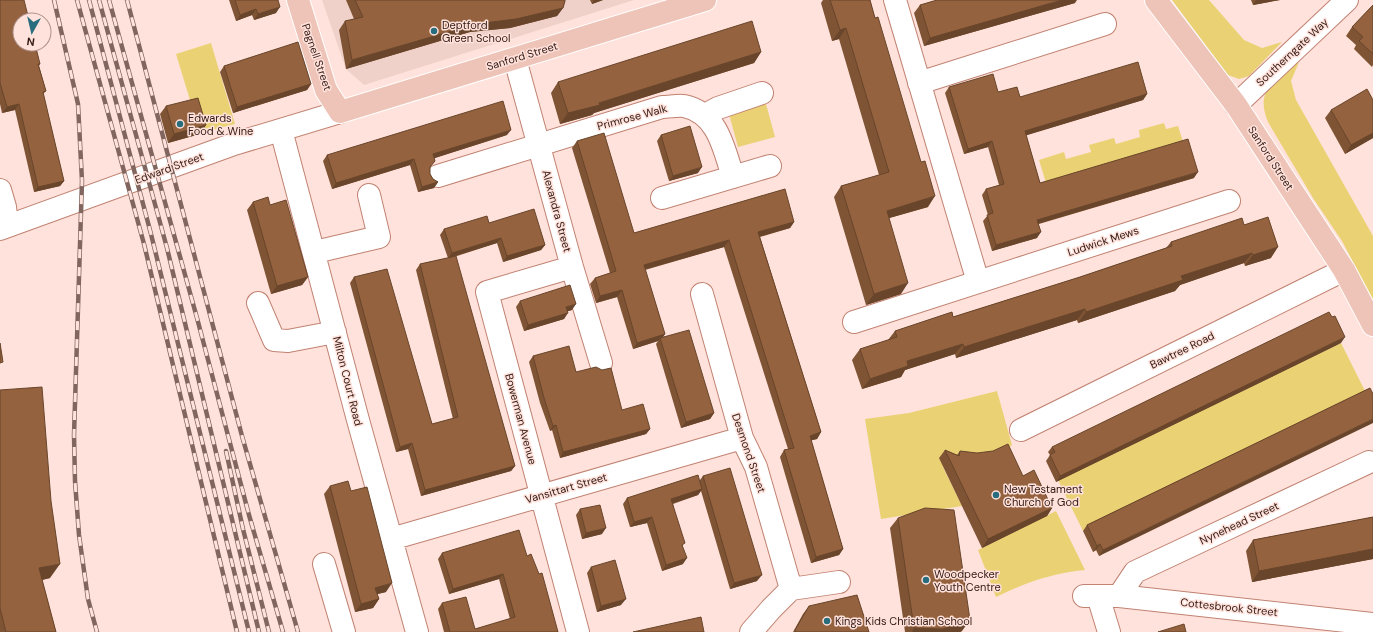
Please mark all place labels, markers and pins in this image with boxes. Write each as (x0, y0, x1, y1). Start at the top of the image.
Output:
place label: Deptford Green School (442, 18, 510, 45)
marker: Deptford Green School (429, 26, 439, 36)
place label: Edwards Food & Wine (188, 111, 253, 138)
marker: Edwards Food & Wine (175, 119, 185, 129)
place label: New Testament Church of God (1004, 482, 1083, 509)
marker: New Testament Church of God (991, 490, 1001, 500)
place label: Woodpecker Youth Centre (934, 567, 1001, 594)
marker: Woodpecker Youth Centre (921, 575, 931, 585)
place label: Kings Kids Christian School (835, 614, 972, 628)
marker: Kings Kids Christian School (822, 616, 832, 626)

